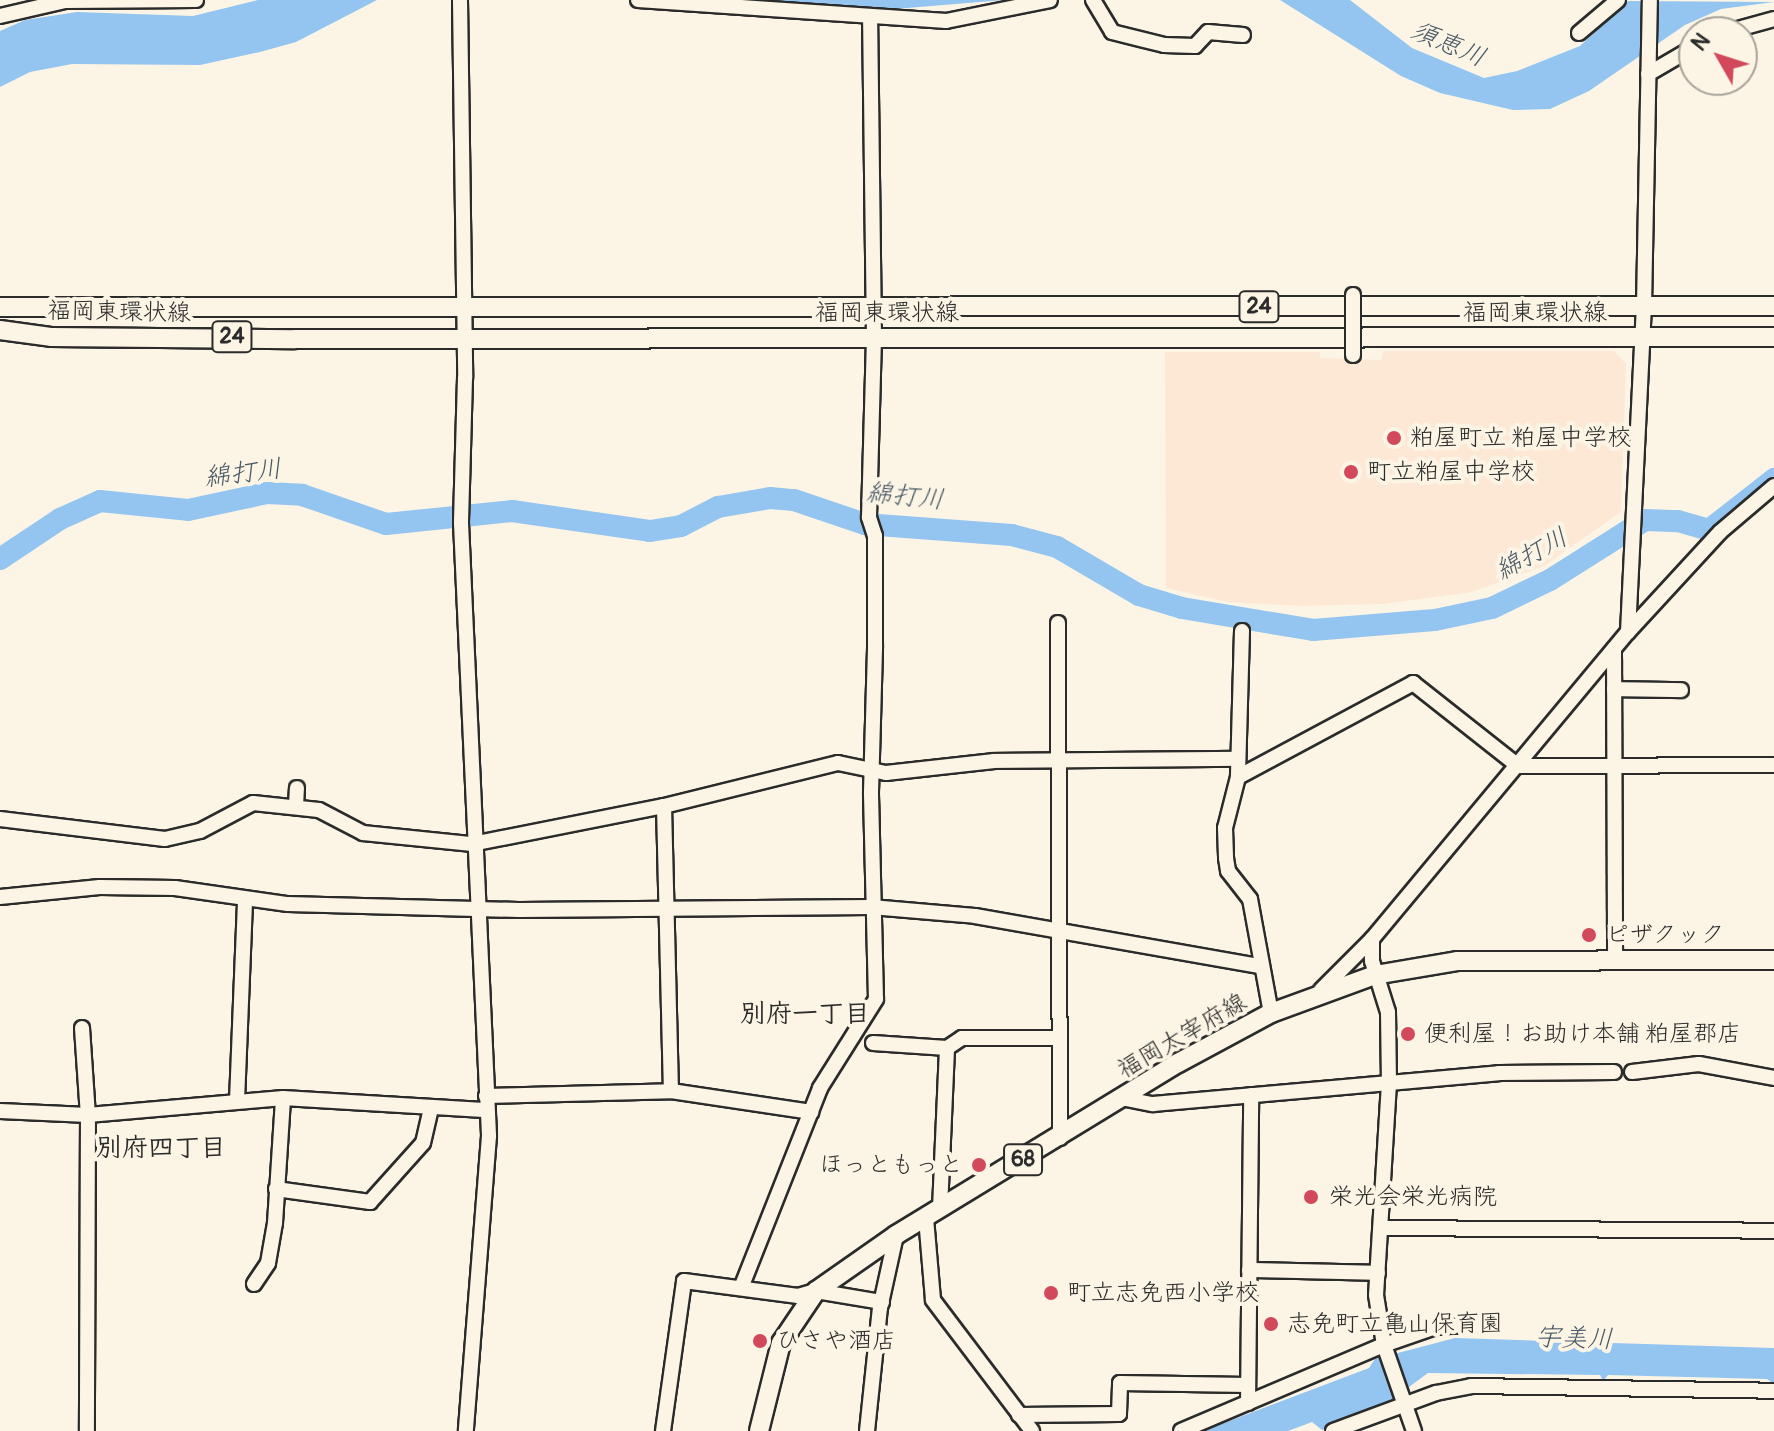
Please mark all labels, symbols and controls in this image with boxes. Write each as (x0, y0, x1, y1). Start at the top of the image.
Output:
water label: 須恵川 (1406, 15, 1490, 75)
north arrow (1678, 16, 1758, 96)
text: N (1685, 28, 1716, 57)
road number: 24 (1237, 289, 1281, 325)
street label: 福岡東環状線 (47, 296, 191, 328)
street label: 福岡東環状線 (815, 299, 959, 327)
street label: 福岡東環状線 (1463, 299, 1607, 327)
road number: 24 (210, 319, 254, 355)
place label: 粕屋町立 粕屋中学校 (1410, 424, 1631, 452)
marker: 粕屋町立 粕屋中学校 (1385, 429, 1403, 447)
water label: 綿打川 (202, 454, 284, 494)
place label: 町立粕屋中学校 (1367, 458, 1535, 486)
marker: 町立粕屋中学校 (1342, 463, 1360, 481)
water label: 綿打川 (865, 477, 945, 517)
water label: 綿打川 (1490, 522, 1574, 588)
place label: ピザクック (1605, 921, 1725, 949)
marker: ピザクック (1580, 926, 1598, 944)
street label: 福岡太宰府線 (1112, 988, 1252, 1084)
district label: 別府一丁目 (740, 999, 870, 1031)
place label: 便利屋！お助け本舗 粕屋郡店 (1424, 1020, 1741, 1048)
marker: 便利屋！お助け本舗 粕屋郡店 (1399, 1025, 1417, 1043)
district label: 別府四丁目 (96, 1133, 226, 1165)
road number: 68 (1003, 1142, 1043, 1178)
place label: ほっともっと (819, 1151, 963, 1179)
marker: ほっともっと (970, 1156, 988, 1174)
place label: 栄光会栄光病院 (1329, 1183, 1497, 1211)
marker: 栄光会栄光病院 (1300, 1186, 1322, 1208)
place label: 町立志免西小学校 (1067, 1279, 1259, 1307)
marker: 町立志免西小学校 (1042, 1284, 1060, 1302)
place label: 志免町立亀山保育園 (1287, 1310, 1503, 1338)
marker: 志免町立亀山保育園 (1262, 1315, 1280, 1333)
water label: 宇美川 (1534, 1322, 1614, 1356)
place label: ひさや酒店 (776, 1327, 896, 1355)
marker: ひさや酒店 (751, 1332, 769, 1350)

